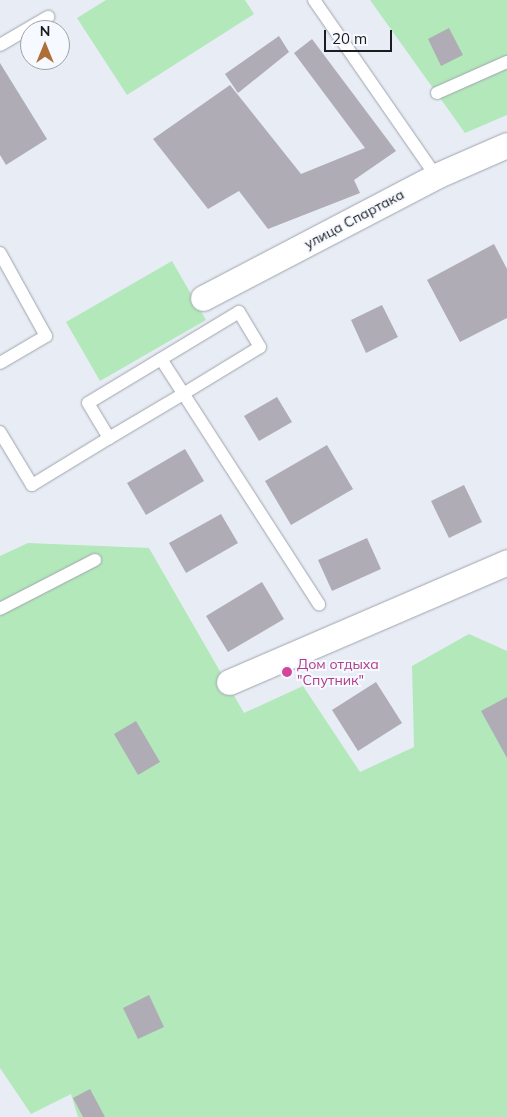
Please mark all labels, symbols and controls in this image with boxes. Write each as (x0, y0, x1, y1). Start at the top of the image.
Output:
north arrow (20, 20, 70, 70)
scale bar (327, 20, 394, 52)
text: N (40, 22, 50, 40)
text: 20 m (332, 29, 367, 48)
street label: улица Спартака (301, 186, 407, 252)
place label: Дом отдыха "Спутник" (297, 656, 379, 689)
marker: Дом отдыха "Спутник" (281, 666, 293, 678)

